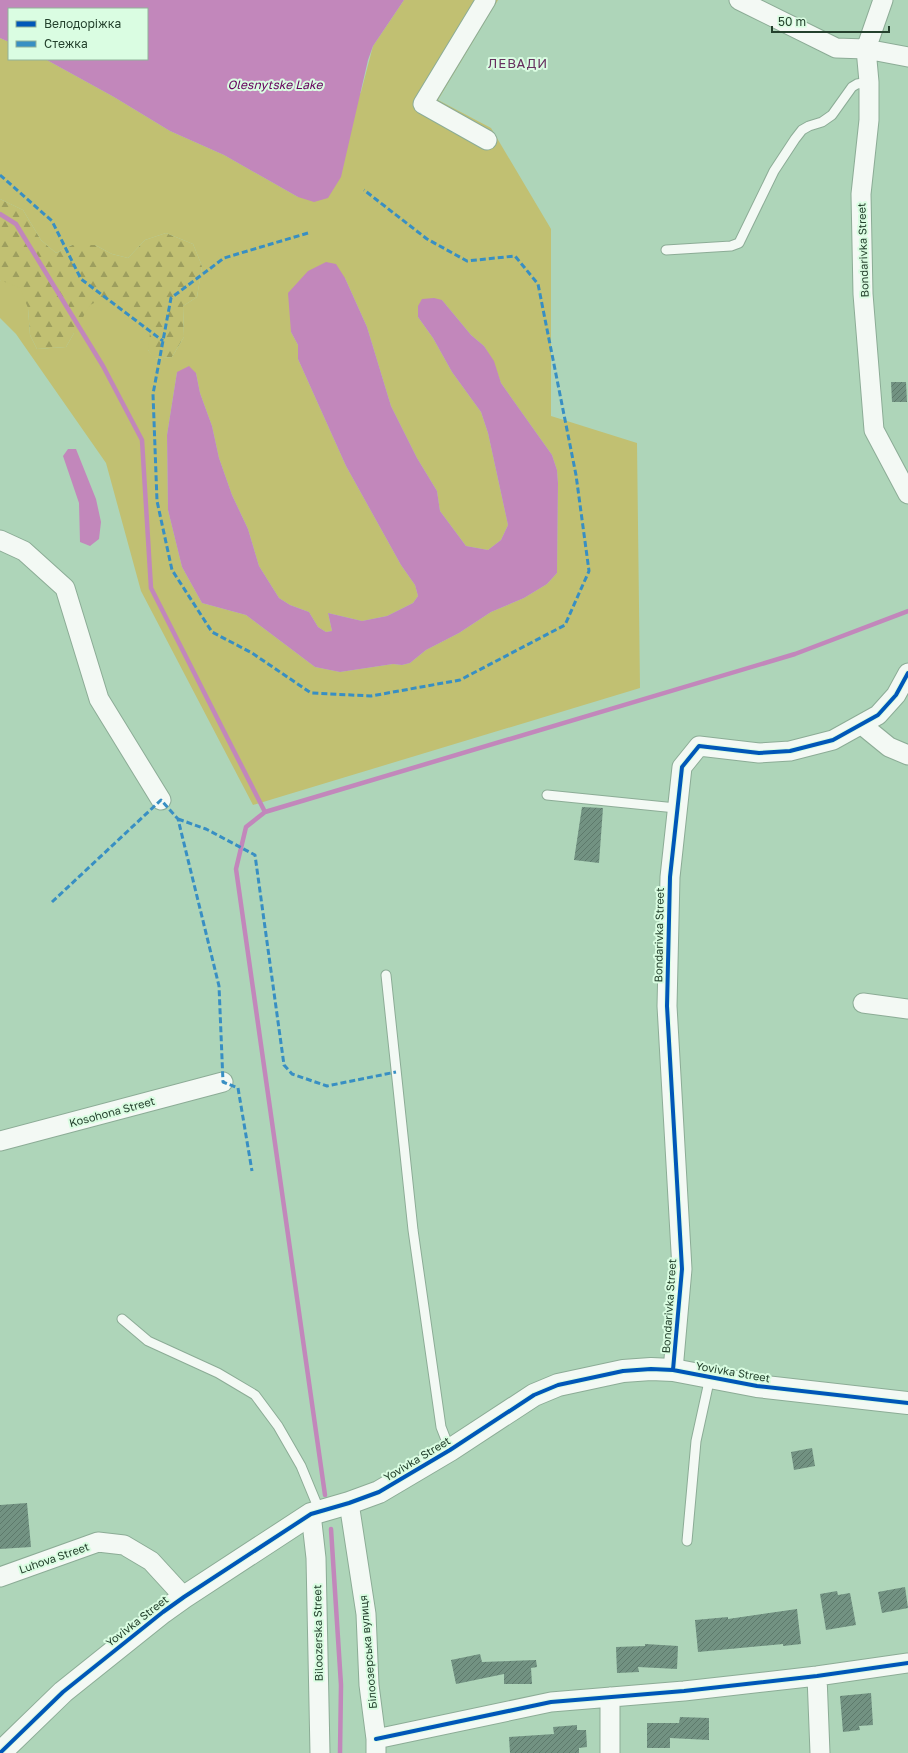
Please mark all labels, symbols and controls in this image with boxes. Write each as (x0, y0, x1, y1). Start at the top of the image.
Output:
legend (8, 8, 148, 60)
scale bar (772, 8, 889, 34)
text: 50 m (778, 14, 806, 29)
text: Велодоріжка (44, 16, 121, 31)
text: Стежка (44, 36, 88, 51)
district label: ЛЕВАДИ (488, 55, 548, 71)
water label: Olesnytske Lake (227, 77, 324, 92)
street label: Bondarivka Street (854, 202, 871, 298)
street label: Bondarivka Street (651, 888, 666, 982)
street label: Kosohona Street (68, 1094, 156, 1129)
street label: Bondarivka Street (659, 1258, 678, 1354)
street label: Yovivka Street (695, 1359, 771, 1384)
street label: Yovivka Street (381, 1434, 452, 1484)
street label: Luhova Street (17, 1539, 91, 1576)
street label: Biloozerska Street (310, 1585, 325, 1681)
street label: Yovivka Street (103, 1592, 170, 1649)
street label: Білоозерська вулиця (356, 1595, 379, 1709)

